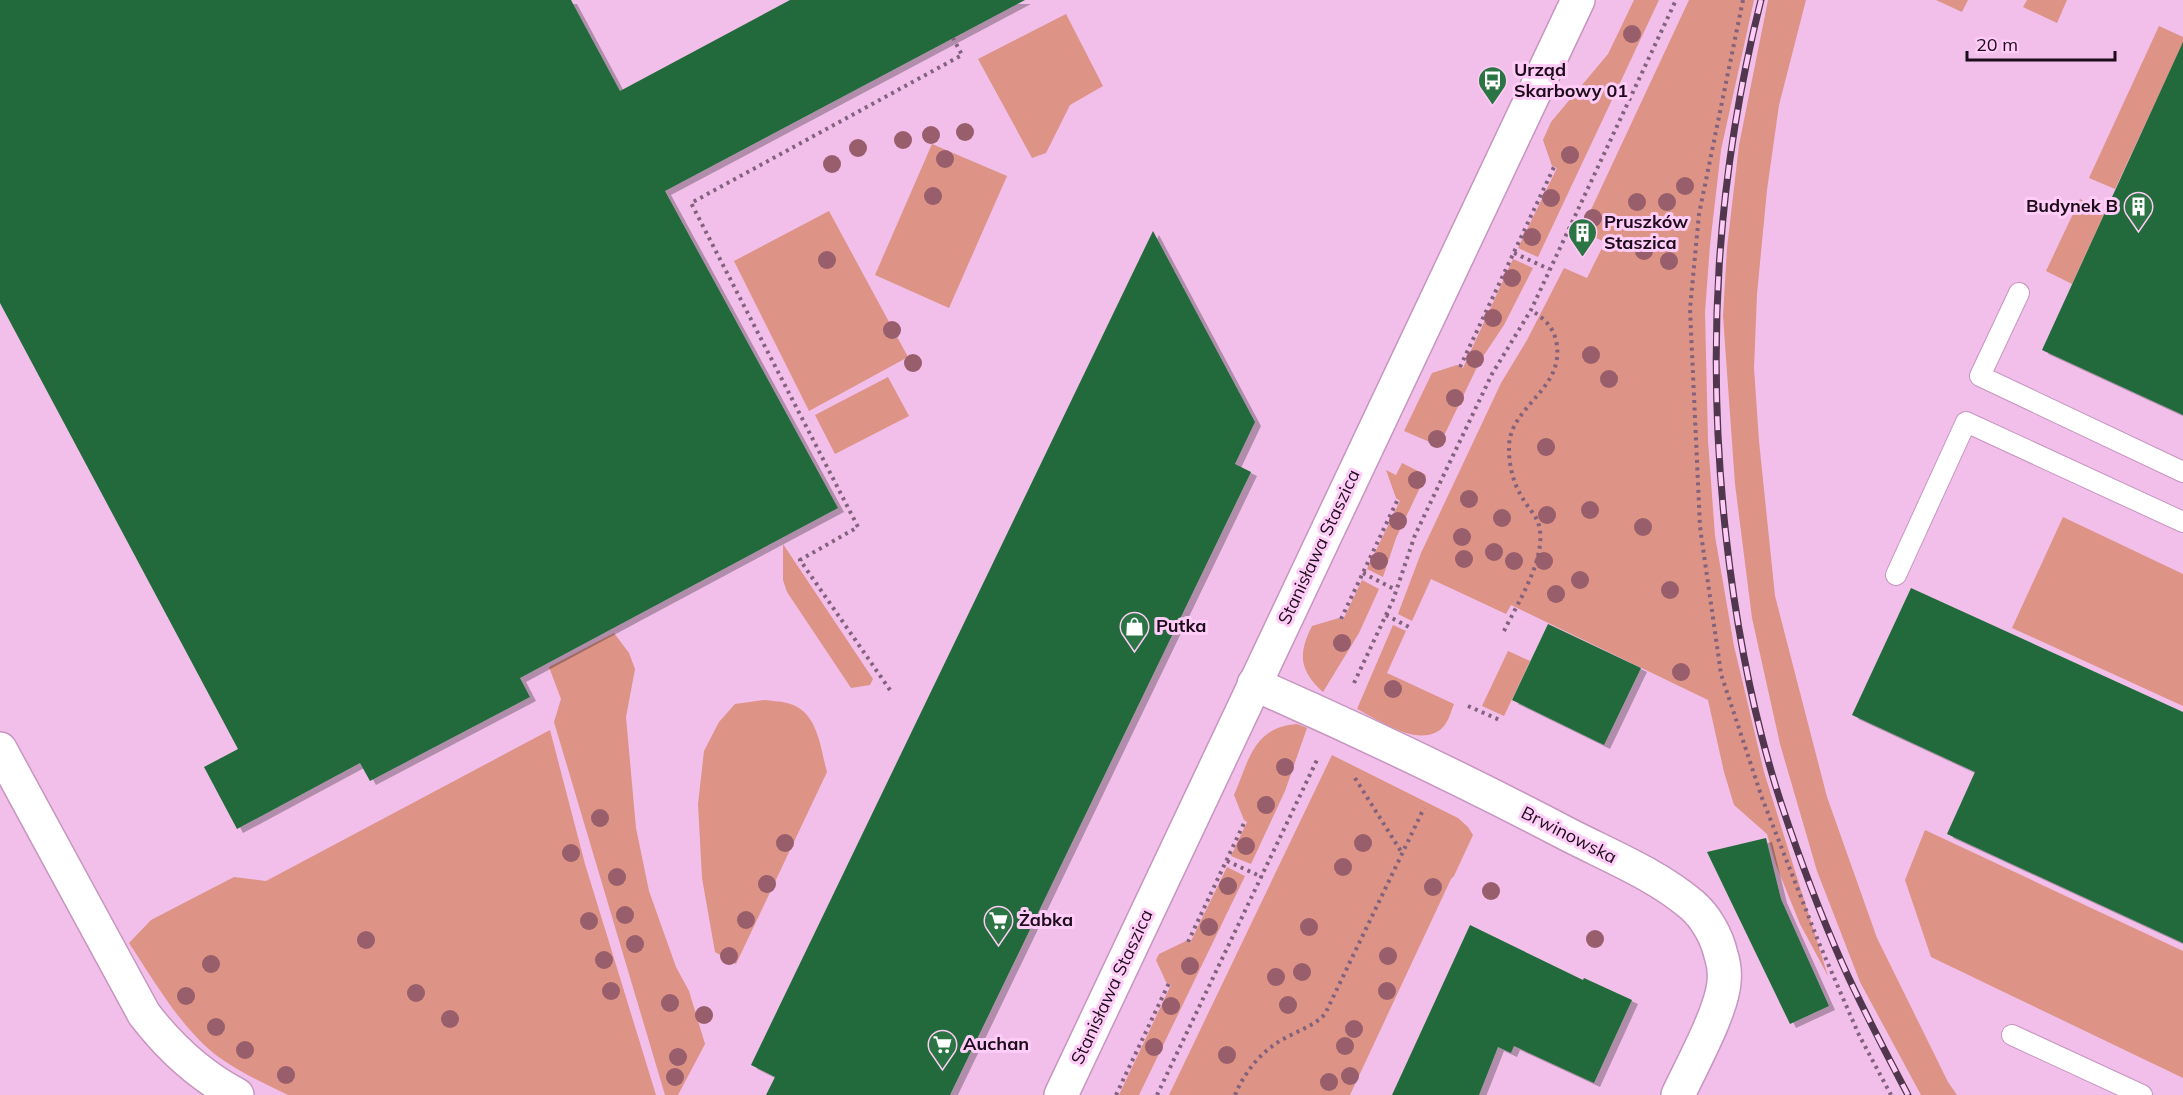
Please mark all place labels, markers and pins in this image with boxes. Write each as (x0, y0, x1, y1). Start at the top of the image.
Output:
place label: Urząd Skarbowy 01 (1514, 58, 1628, 102)
bus stop icon: Urząd Skarbowy 01 (1477, 64, 1509, 106)
building icon: Budynek B (2123, 190, 2155, 232)
place label: Budynek B (2026, 194, 2118, 217)
place label: Pruszków Staszica (1604, 210, 1688, 254)
building icon: Pruszków Staszica (1567, 216, 1599, 258)
shop icon: Putka (1119, 610, 1151, 652)
place label: Putka (1156, 614, 1206, 637)
supermarket icon: Żabka (982, 904, 1014, 946)
place label: Żabka (1019, 908, 1073, 931)
supermarket icon: Auchan (926, 1028, 958, 1070)
place label: Auchan (963, 1032, 1029, 1055)

